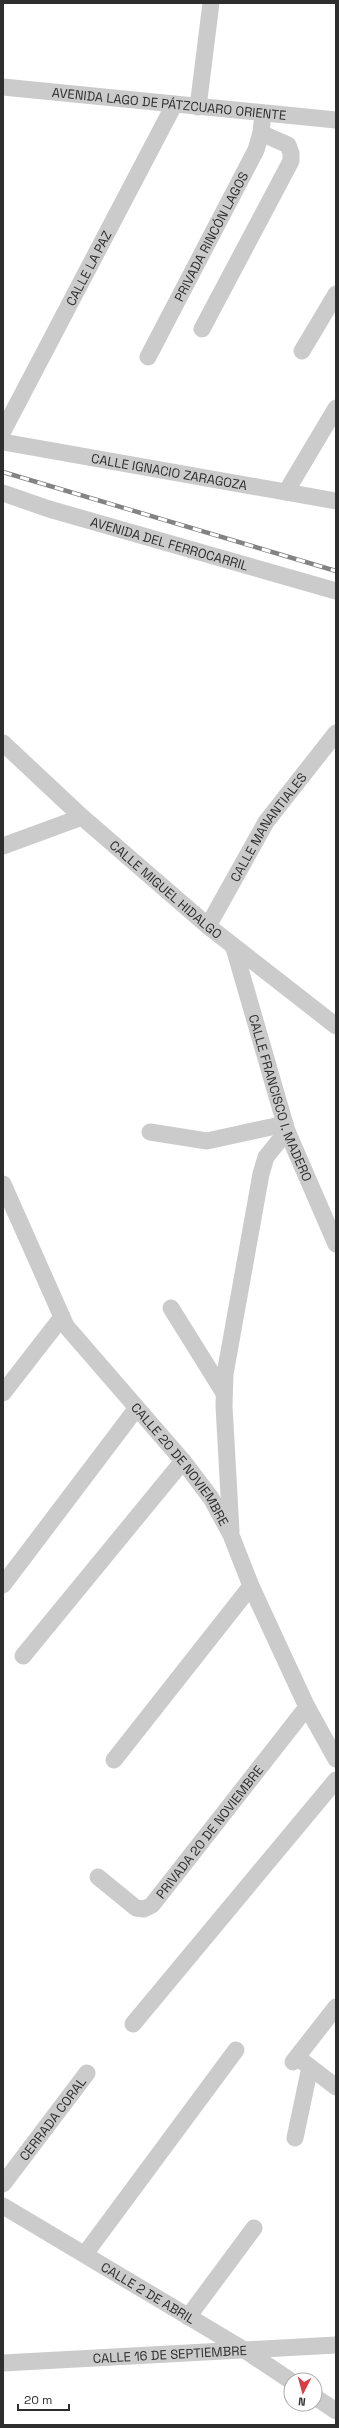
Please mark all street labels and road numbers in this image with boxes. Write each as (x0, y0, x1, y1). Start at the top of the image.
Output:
street label: AVENIDA LAGO DE PÁTZCUARO ORIENTE (51, 84, 287, 124)
street label: PRIVADA RINCÓN LAGOS (170, 169, 252, 305)
street label: CALLE LA PAZ (62, 228, 116, 309)
street label: CALLE IGNACIO ZARAGOZA (90, 450, 249, 494)
street label: AVENIDA DEL FERROCARRIL (88, 513, 250, 575)
street label: CALLE MANANTIALES (226, 769, 311, 885)
street label: CALLE MIGUEL HIDALGO (106, 837, 225, 943)
street label: CALLE FRANCISCO I. MADERO (245, 1012, 316, 1184)
street label: CALLE 20 DE NOVIEMBRE (127, 1399, 232, 1529)
street label: PRIVADA 20 DE NOVIEMBRE (152, 1762, 267, 1902)
street label: CERRADA CORAL (16, 2074, 90, 2164)
street label: CALLE 2 DE ABRIL (98, 2258, 198, 2328)
street label: CALLE 16 DE SEPTIEMBRE (92, 2342, 247, 2367)

